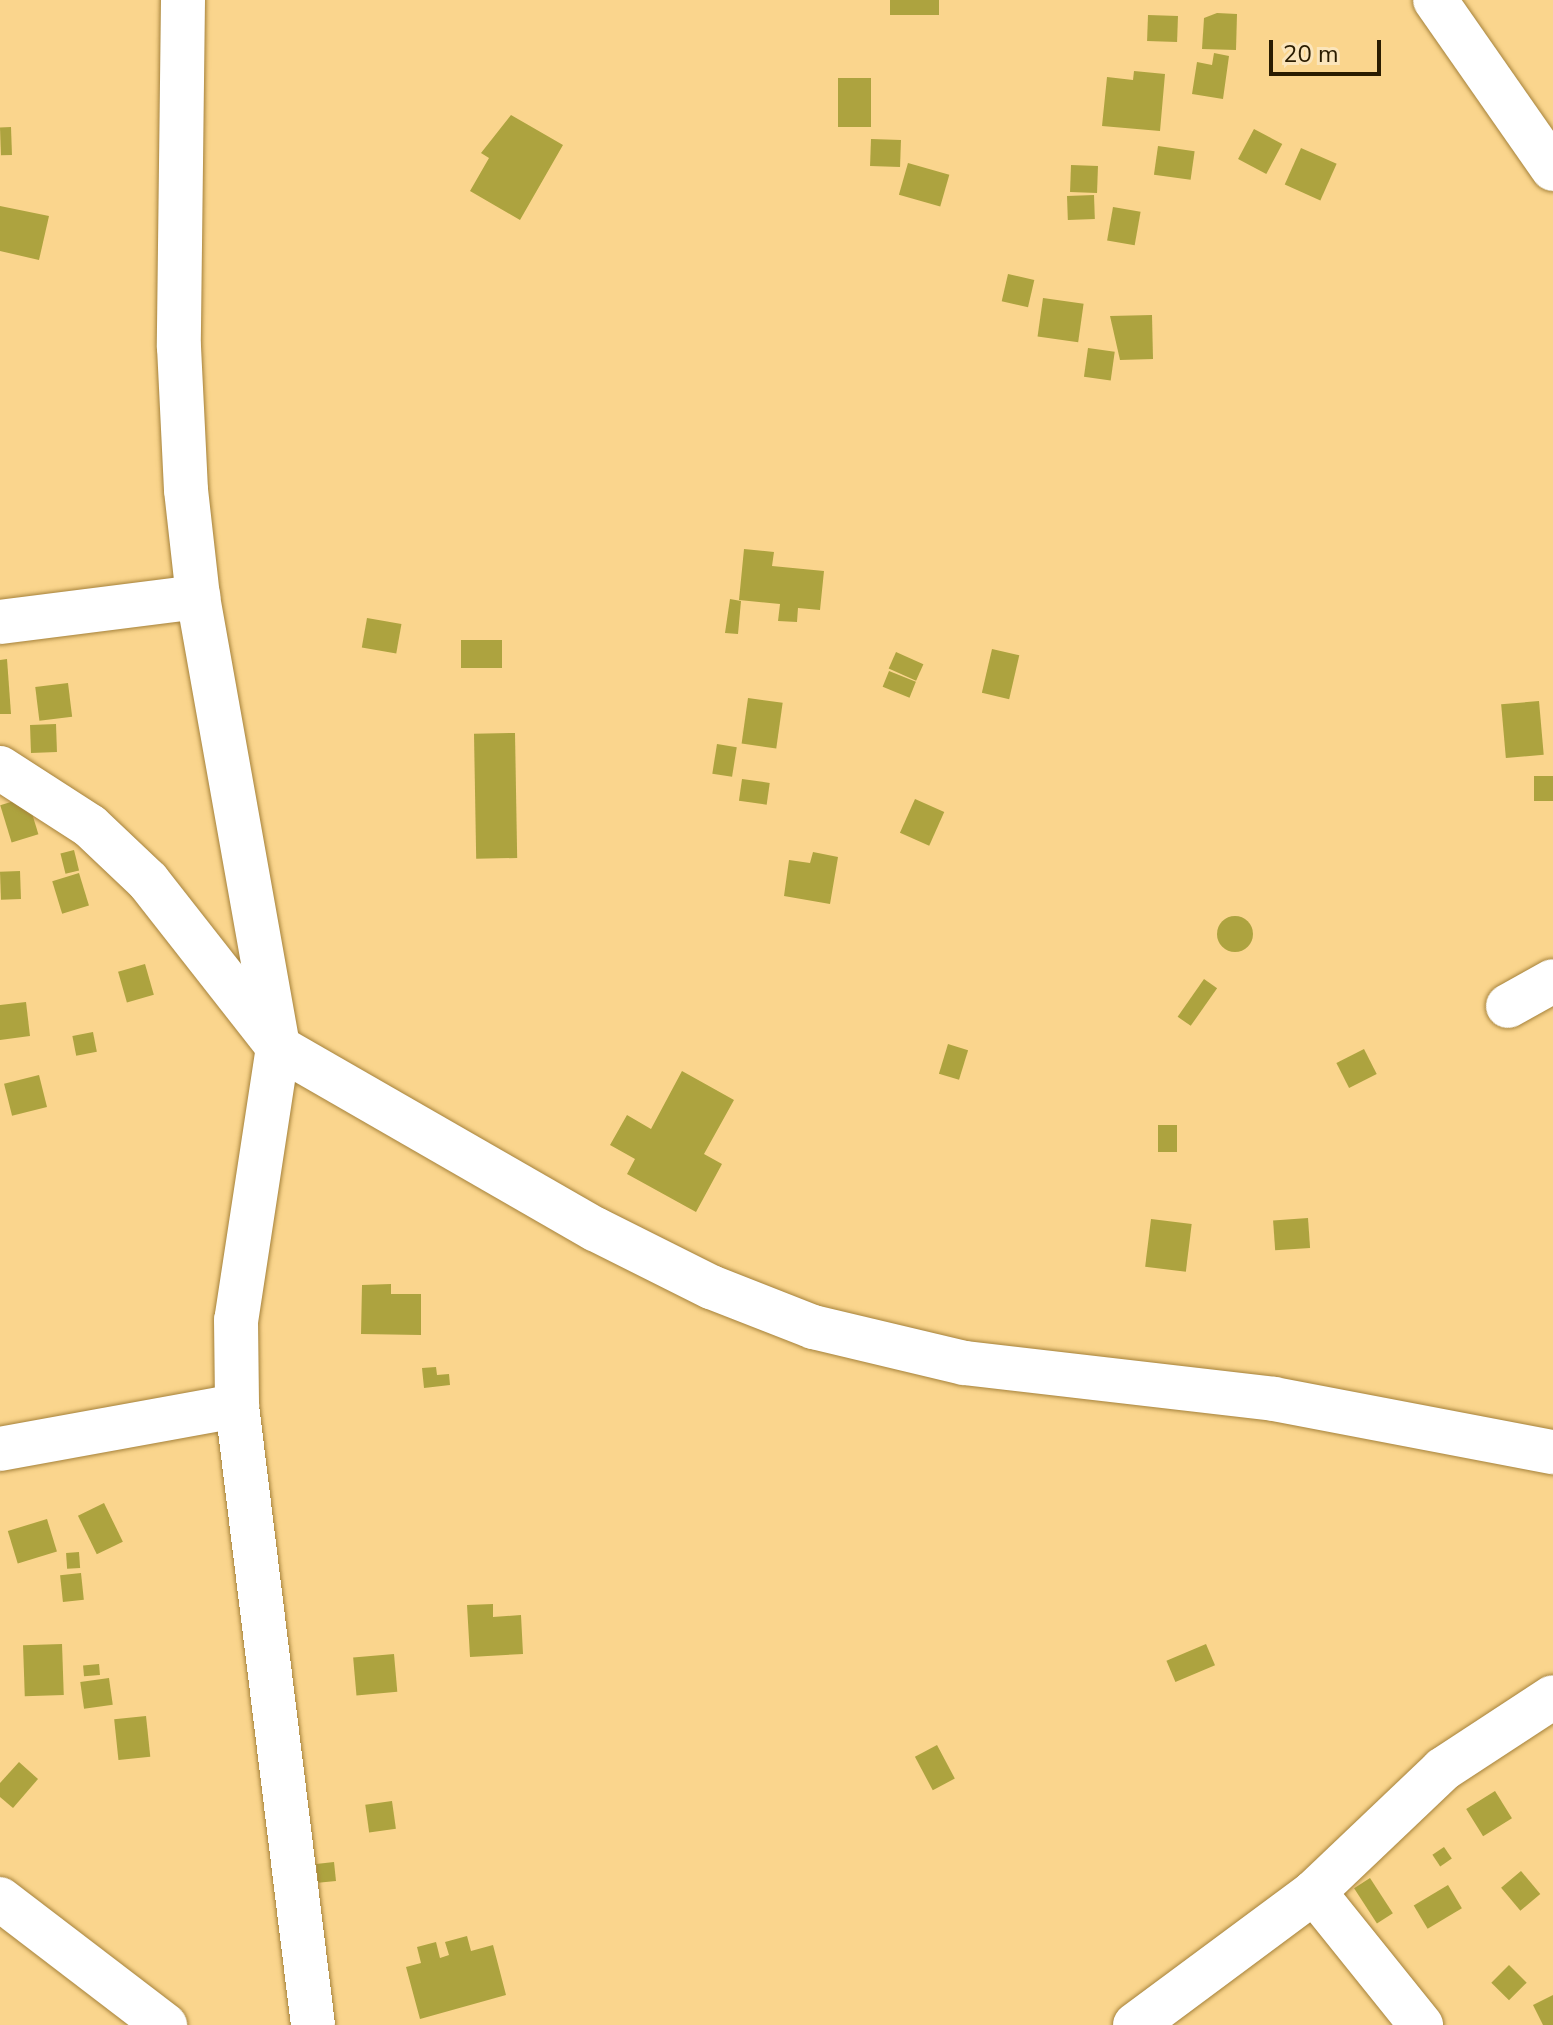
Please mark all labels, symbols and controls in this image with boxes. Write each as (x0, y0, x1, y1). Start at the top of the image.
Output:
scale bar (1273, 24, 1385, 74)
text: 20 m (1283, 38, 1339, 70)

